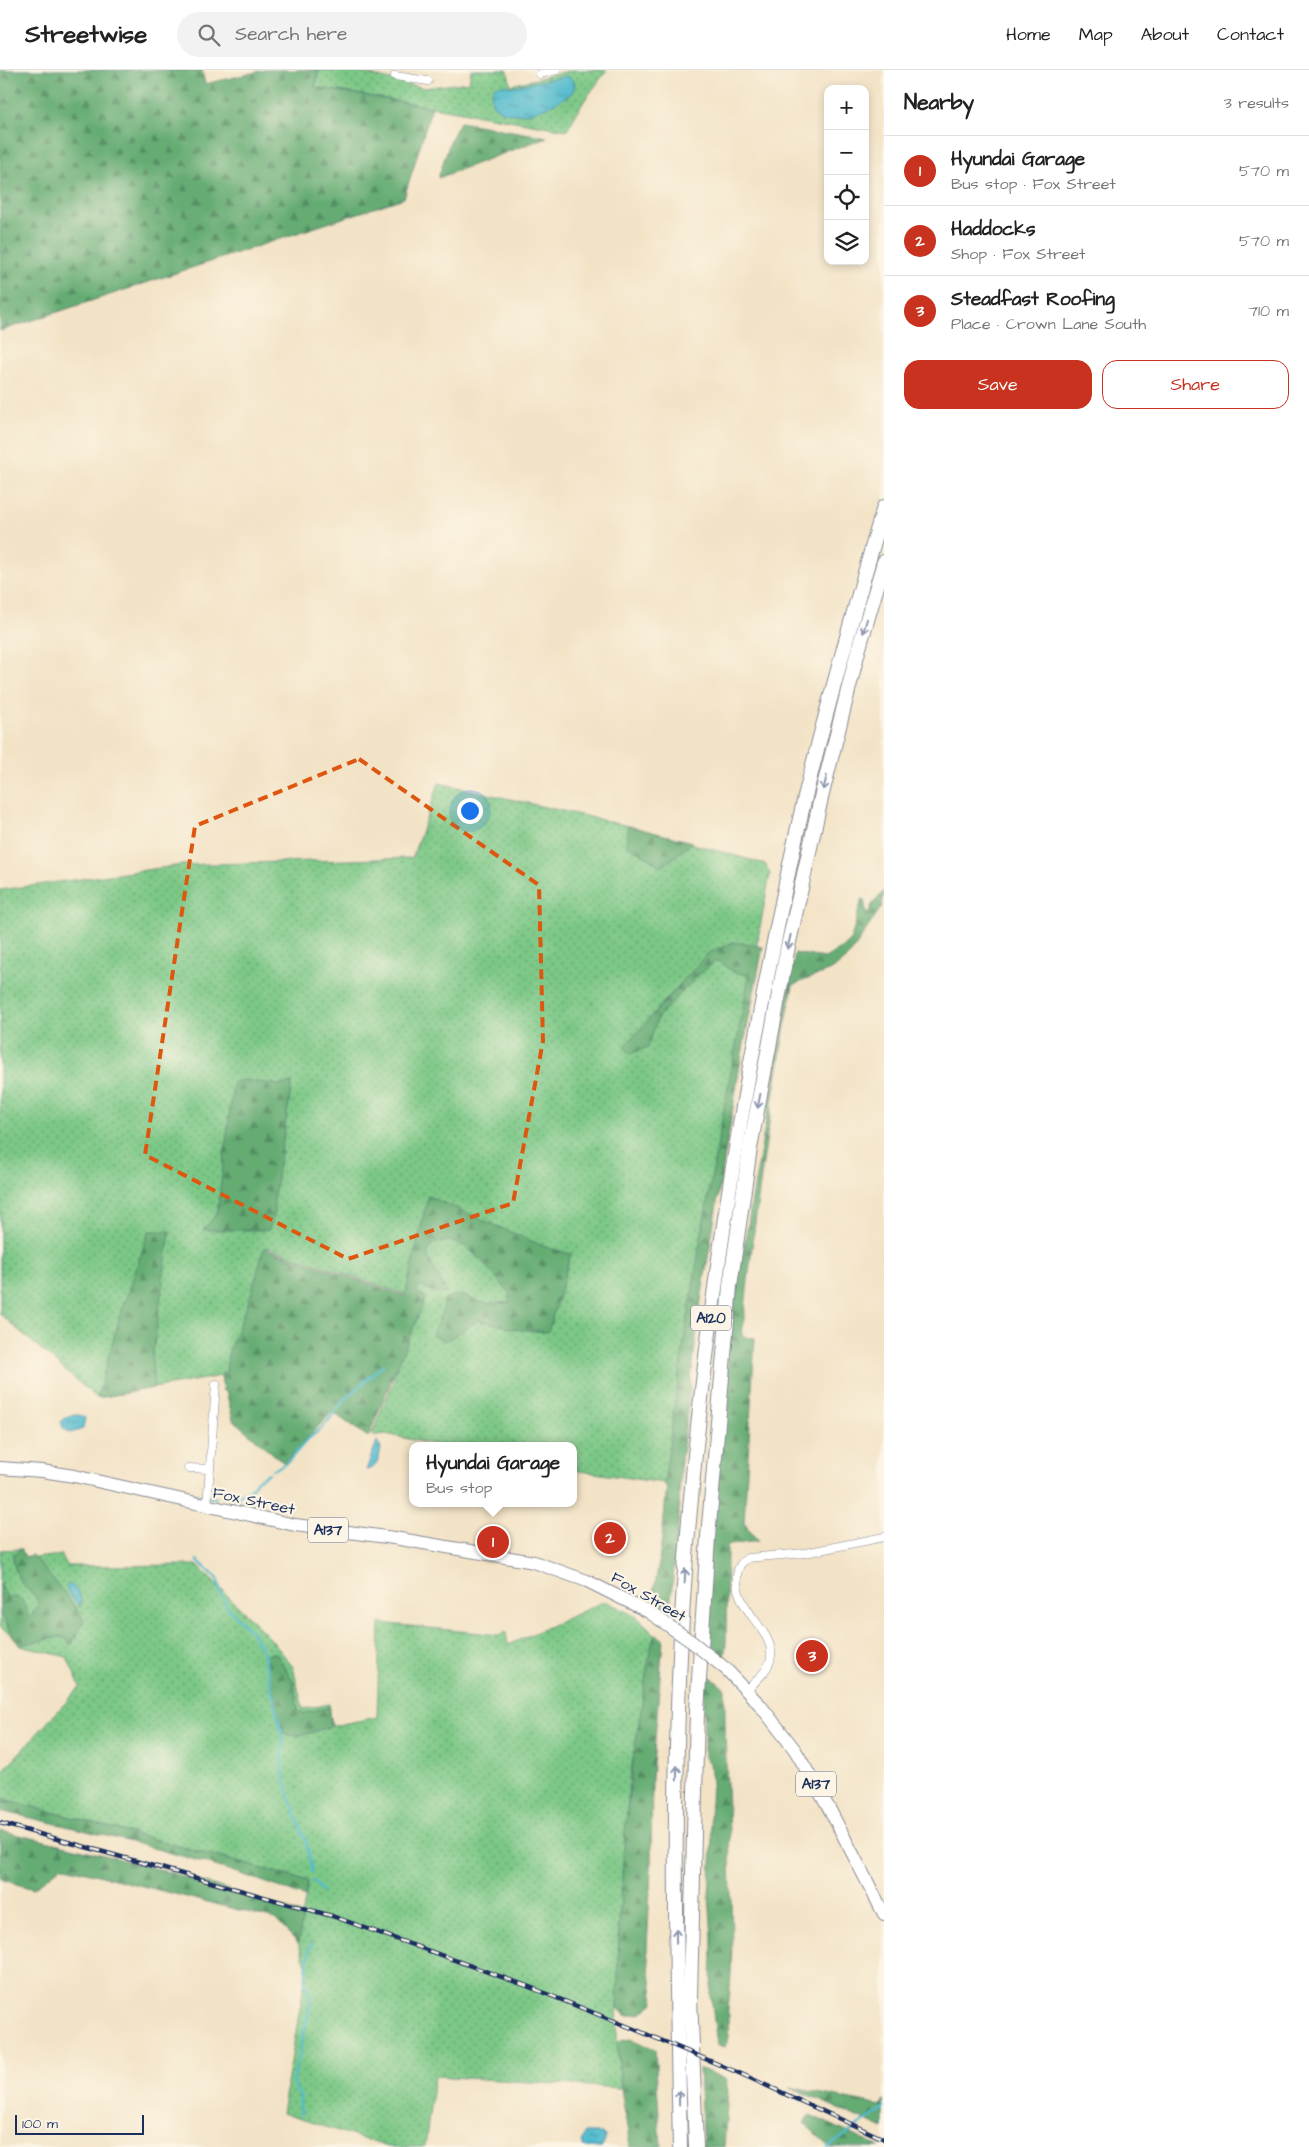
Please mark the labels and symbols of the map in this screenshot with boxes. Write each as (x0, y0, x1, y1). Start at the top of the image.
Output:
one-way arrow (860, 617, 870, 633)
one-way arrow (820, 775, 829, 791)
your location (457, 798, 483, 824)
one-way arrow (784, 933, 793, 949)
one-way arrow (754, 1093, 763, 1109)
road number: A120 (691, 1306, 731, 1330)
street label: Fox Street (211, 1482, 297, 1521)
road number: A137 (308, 1518, 348, 1542)
pin: 2 (594, 1519, 626, 1557)
pin: 1 (477, 1523, 509, 1561)
street label: Fox Street (607, 1566, 691, 1628)
one-way arrow (680, 1568, 689, 1584)
pin: 3 (796, 1637, 828, 1675)
one-way arrow (672, 1766, 682, 1782)
road number: A137 (796, 1772, 836, 1796)
one-way arrow (671, 1928, 680, 1944)
one-way arrow (674, 2091, 684, 2107)
scale bar (15, 2112, 144, 2135)

